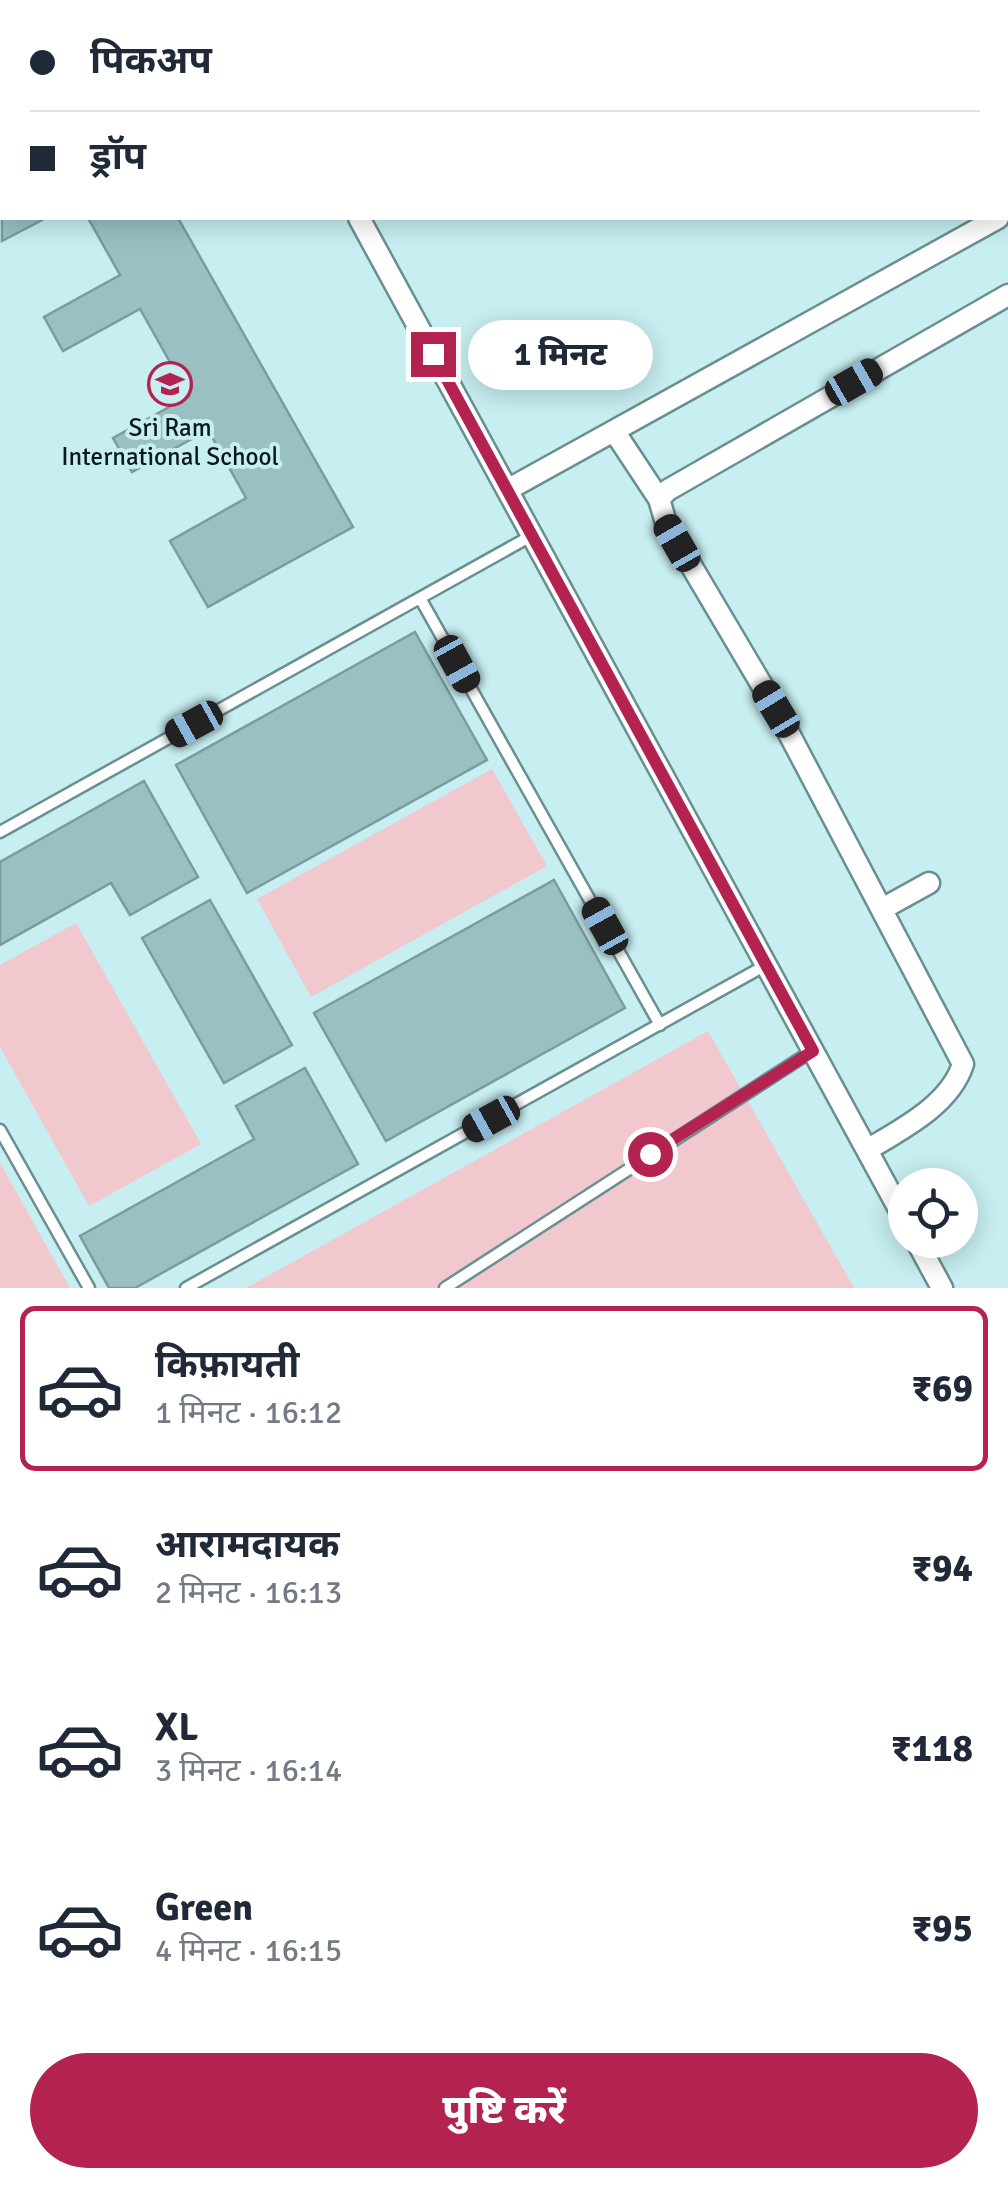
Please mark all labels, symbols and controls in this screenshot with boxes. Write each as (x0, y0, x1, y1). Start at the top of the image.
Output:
text: पिकअप (90, 37, 212, 84)
text: ड्रॉप (90, 133, 146, 180)
callout: 1 मिनट (468, 319, 653, 389)
route end (411, 332, 456, 377)
text: 1 मिनट (514, 335, 607, 374)
car (821, 354, 887, 410)
school or university icon: Sri Ram International School (147, 361, 193, 407)
place label: Sri Ram International School (61, 412, 279, 472)
car (649, 510, 705, 576)
car (429, 630, 485, 698)
car (748, 676, 804, 742)
car (160, 696, 228, 752)
car (577, 892, 633, 960)
car (457, 1091, 525, 1147)
route start (628, 1132, 673, 1177)
map controls (888, 1168, 978, 1258)
button: locate (888, 1168, 978, 1258)
text: किफ़ायती (155, 1341, 299, 1388)
icon: car (35, 1344, 125, 1434)
text: ₹69 (911, 1365, 973, 1412)
text: 1 मिनट · 16:12 (155, 1393, 342, 1432)
text: आरामदायक (155, 1521, 339, 1568)
icon: car (35, 1524, 125, 1614)
text: ₹94 (911, 1545, 973, 1592)
text: 2 मिनट · 16:13 (155, 1573, 342, 1612)
icon: car (35, 1704, 125, 1794)
text: XL (155, 1704, 198, 1751)
text: ₹118 (891, 1725, 973, 1772)
text: 3 मिनट · 16:14 (155, 1751, 342, 1790)
icon: car (35, 1884, 125, 1974)
text: Green (155, 1884, 253, 1931)
text: ₹95 (911, 1905, 973, 1952)
text: 4 मिनट · 16:15 (155, 1931, 342, 1970)
button: पुष्टि करें (30, 2053, 978, 2168)

